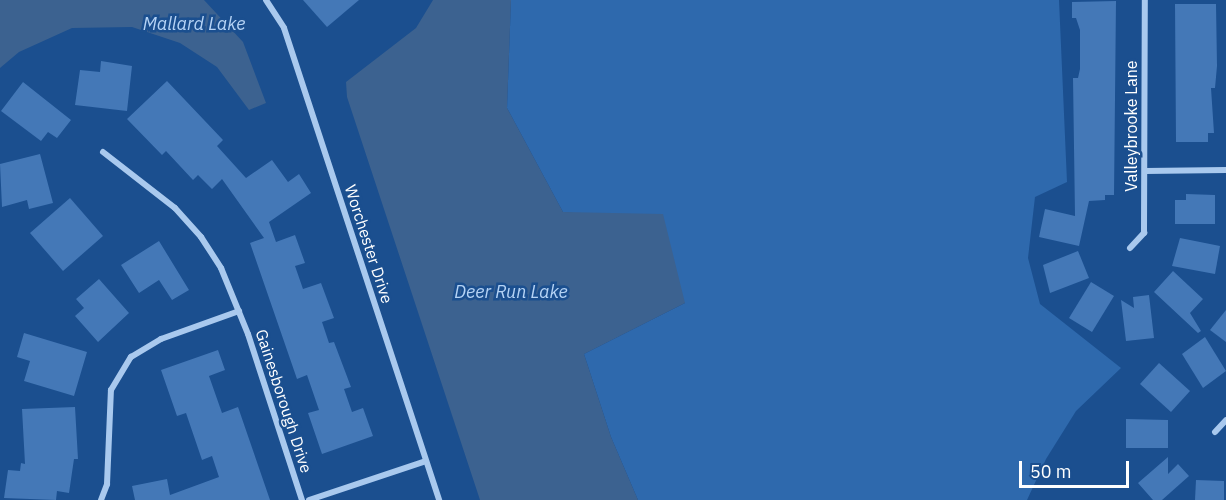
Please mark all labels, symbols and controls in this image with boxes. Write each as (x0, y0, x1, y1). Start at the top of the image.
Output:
water label: Mallard Lake (143, 13, 245, 35)
street label: Valleybrooke Lane (1121, 60, 1141, 192)
street label: Worchester Drive (341, 182, 397, 306)
water label: Deer Run Lake (454, 281, 568, 303)
street label: Gainesborough Drive (252, 327, 316, 475)
scale bar (1022, 449, 1132, 487)
text: 50 m (1030, 460, 1072, 483)

